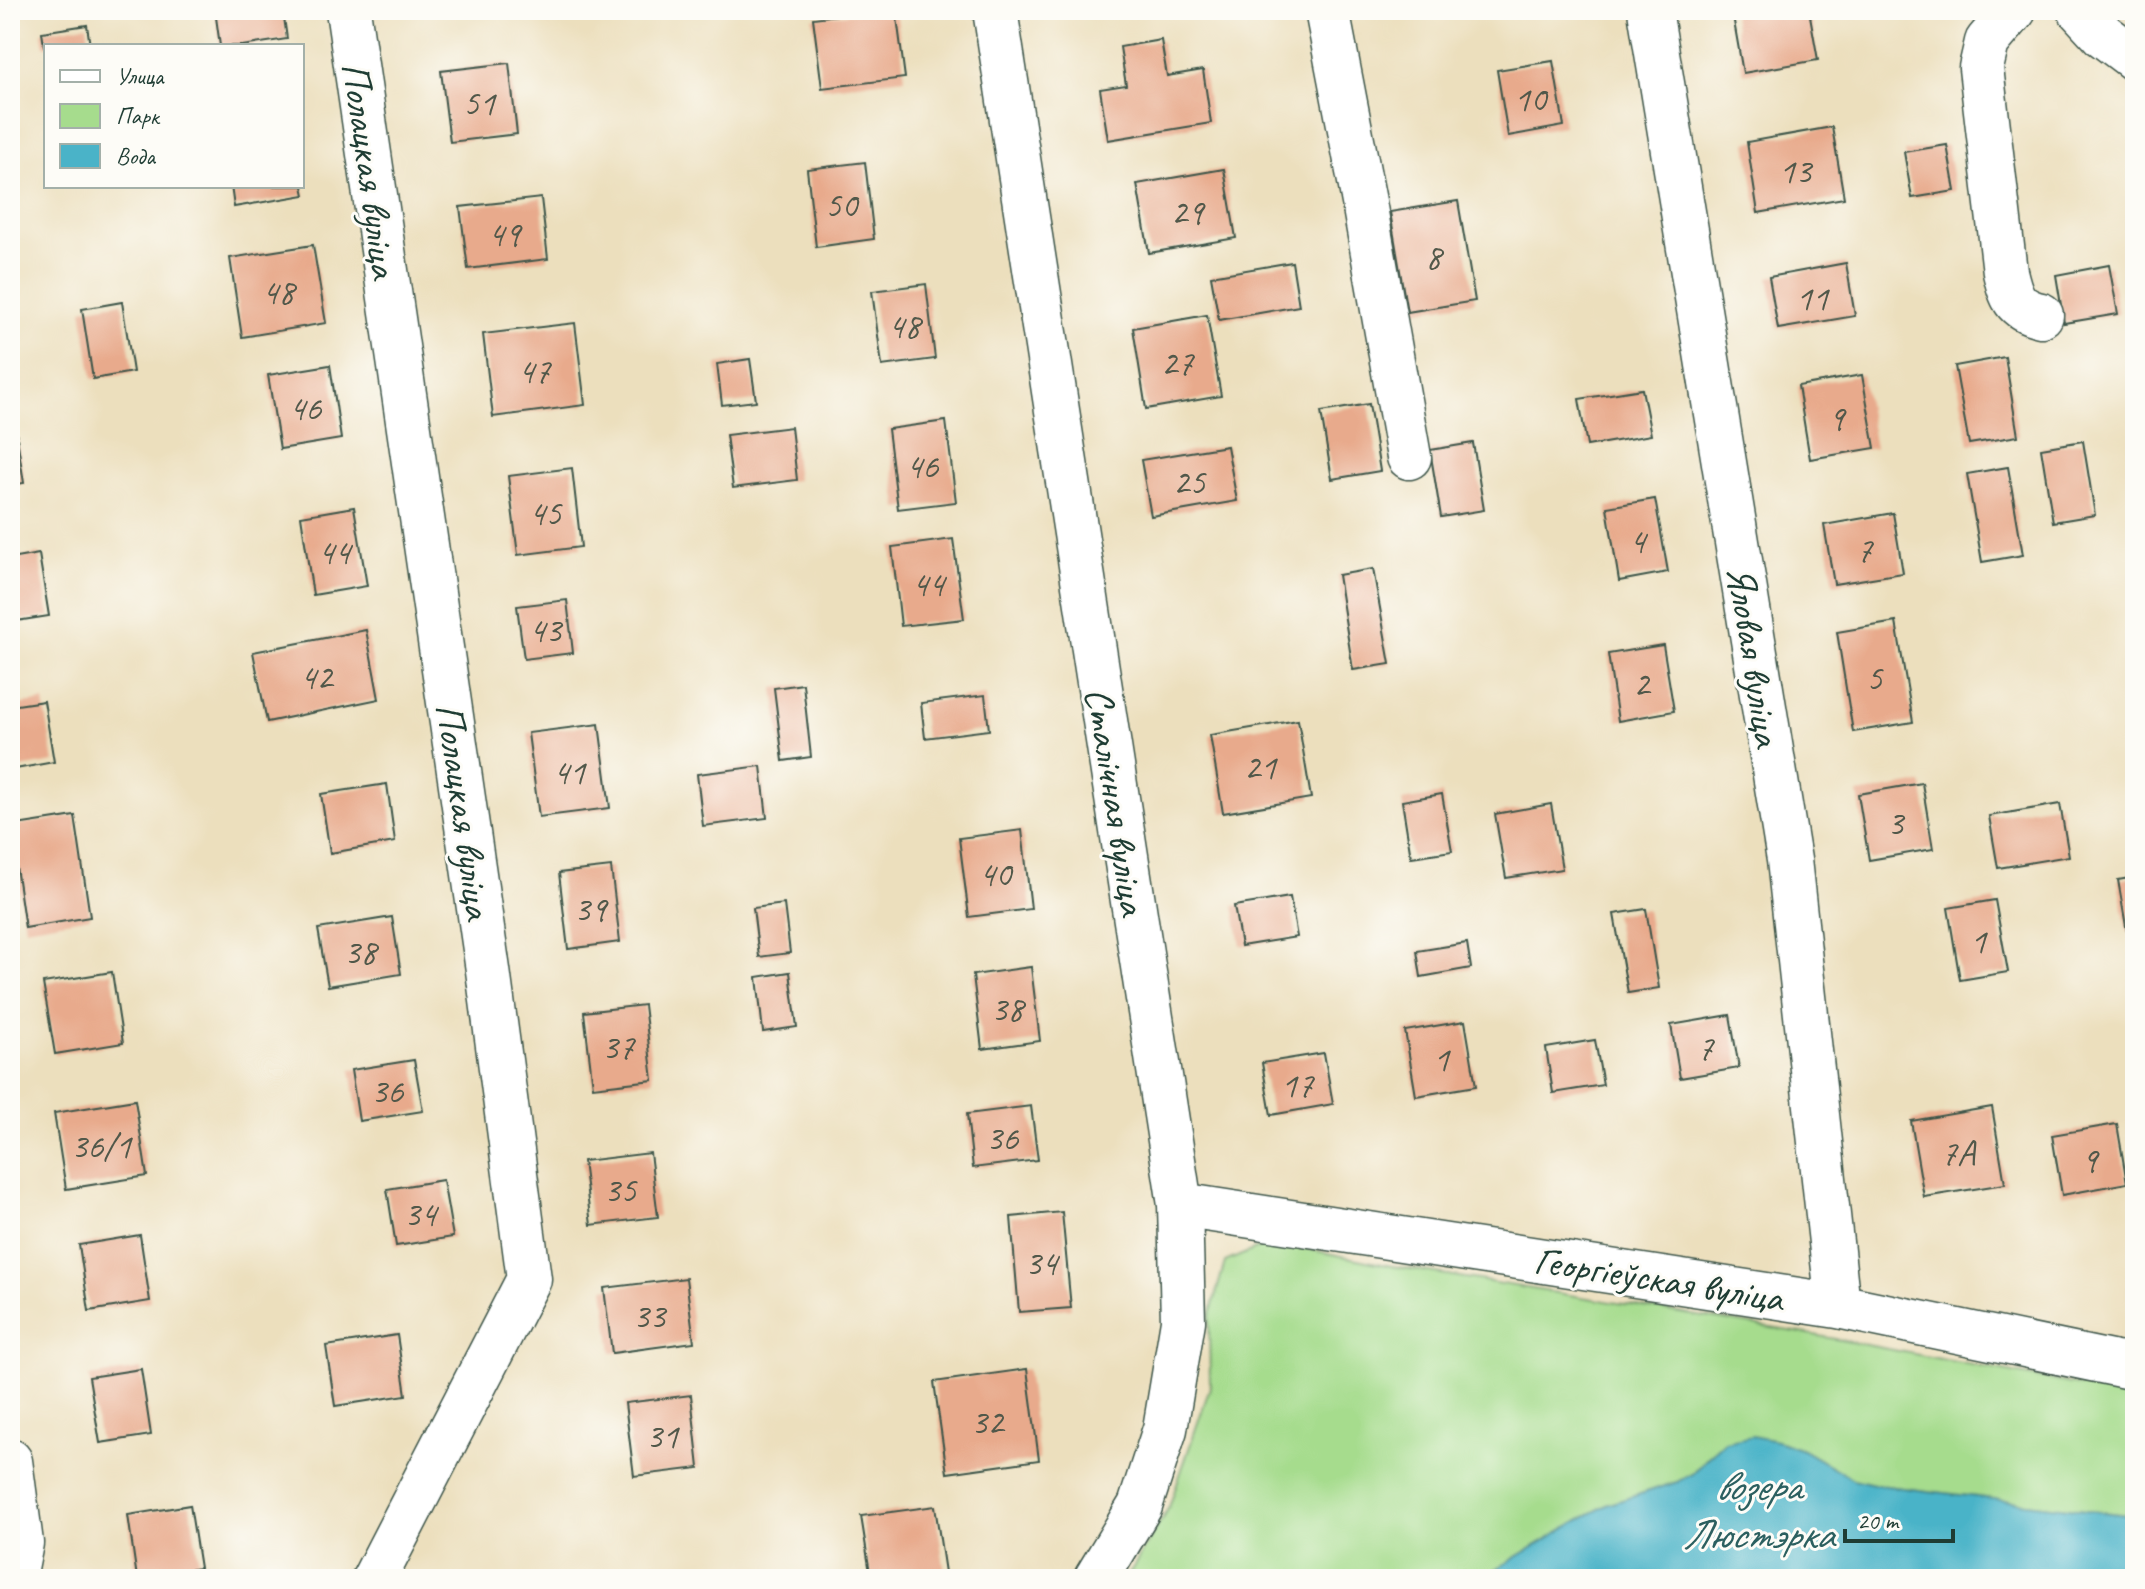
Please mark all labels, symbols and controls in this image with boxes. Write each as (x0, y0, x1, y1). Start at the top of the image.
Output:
legend (44, 44, 304, 188)
street label: Полацкая вуліца (330, 59, 410, 284)
text: Улица (116, 61, 165, 91)
house number: 10 (1514, 76, 1549, 122)
house number: 51 (463, 80, 497, 126)
text: Парк (116, 101, 161, 131)
text: Вода (116, 141, 156, 171)
house number: 13 (1779, 148, 1814, 194)
house number: 50 (825, 182, 860, 228)
house number: 29 (1171, 189, 1206, 235)
house number: 49 (488, 211, 523, 257)
house number: 8 (1425, 234, 1445, 280)
house number: 48 (262, 269, 298, 315)
house number: 11 (1796, 275, 1830, 321)
house number: 48 (888, 303, 924, 349)
house number: 27 (1161, 340, 1195, 386)
house number: 47 (518, 348, 552, 394)
house number: 46 (289, 385, 323, 431)
house number: 9 (1828, 395, 1847, 441)
house number: 46 (906, 443, 940, 489)
house number: 25 (1173, 459, 1207, 505)
house number: 45 (529, 490, 563, 536)
house number: 4 (1629, 518, 1649, 564)
house number: 7 (1856, 527, 1874, 573)
house number: 44 (318, 529, 354, 575)
house number: 44 (912, 561, 948, 607)
street label: Яловая вуліца (1715, 562, 1793, 752)
house number: 43 (529, 607, 564, 653)
house number: 42 (300, 654, 335, 700)
house number: 5 (1866, 655, 1884, 701)
house number: 2 (1633, 661, 1652, 707)
street label: Сталічная вуліца (1073, 684, 1159, 921)
street label: Полацкая вуліца (424, 700, 504, 925)
house number: 21 (1244, 744, 1278, 790)
house number: 41 (553, 749, 587, 795)
house number: 3 (1887, 800, 1906, 846)
house number: 40 (979, 851, 1014, 897)
house number: 39 (574, 886, 609, 932)
house number: 1 (1970, 918, 1988, 964)
house number: 38 (344, 929, 380, 975)
house number: 38 (991, 986, 1027, 1032)
house number: 37 (602, 1024, 636, 1070)
house number: 7 (1697, 1025, 1715, 1071)
house number: 1 (1433, 1036, 1451, 1082)
house number: 17 (1281, 1062, 1315, 1108)
house number: 36 (371, 1068, 405, 1114)
house number: 36 (986, 1115, 1020, 1161)
house number: 36/1 (71, 1123, 133, 1169)
house number: 7А (1941, 1130, 1977, 1176)
house number: 9 (2081, 1137, 2100, 1183)
house number: 35 (604, 1167, 638, 1213)
house number: 34 (404, 1191, 440, 1237)
street label: Георгіеўская вуліца (1531, 1235, 1789, 1324)
house number: 34 (1025, 1240, 1061, 1286)
house number: 33 (633, 1293, 668, 1339)
house number: 32 (971, 1399, 1006, 1445)
house number: 31 (646, 1413, 680, 1459)
water label: возера Люстэрка (1683, 1460, 1837, 1561)
scale bar (1845, 1493, 1953, 1543)
text: 20 m (1857, 1506, 1900, 1536)

